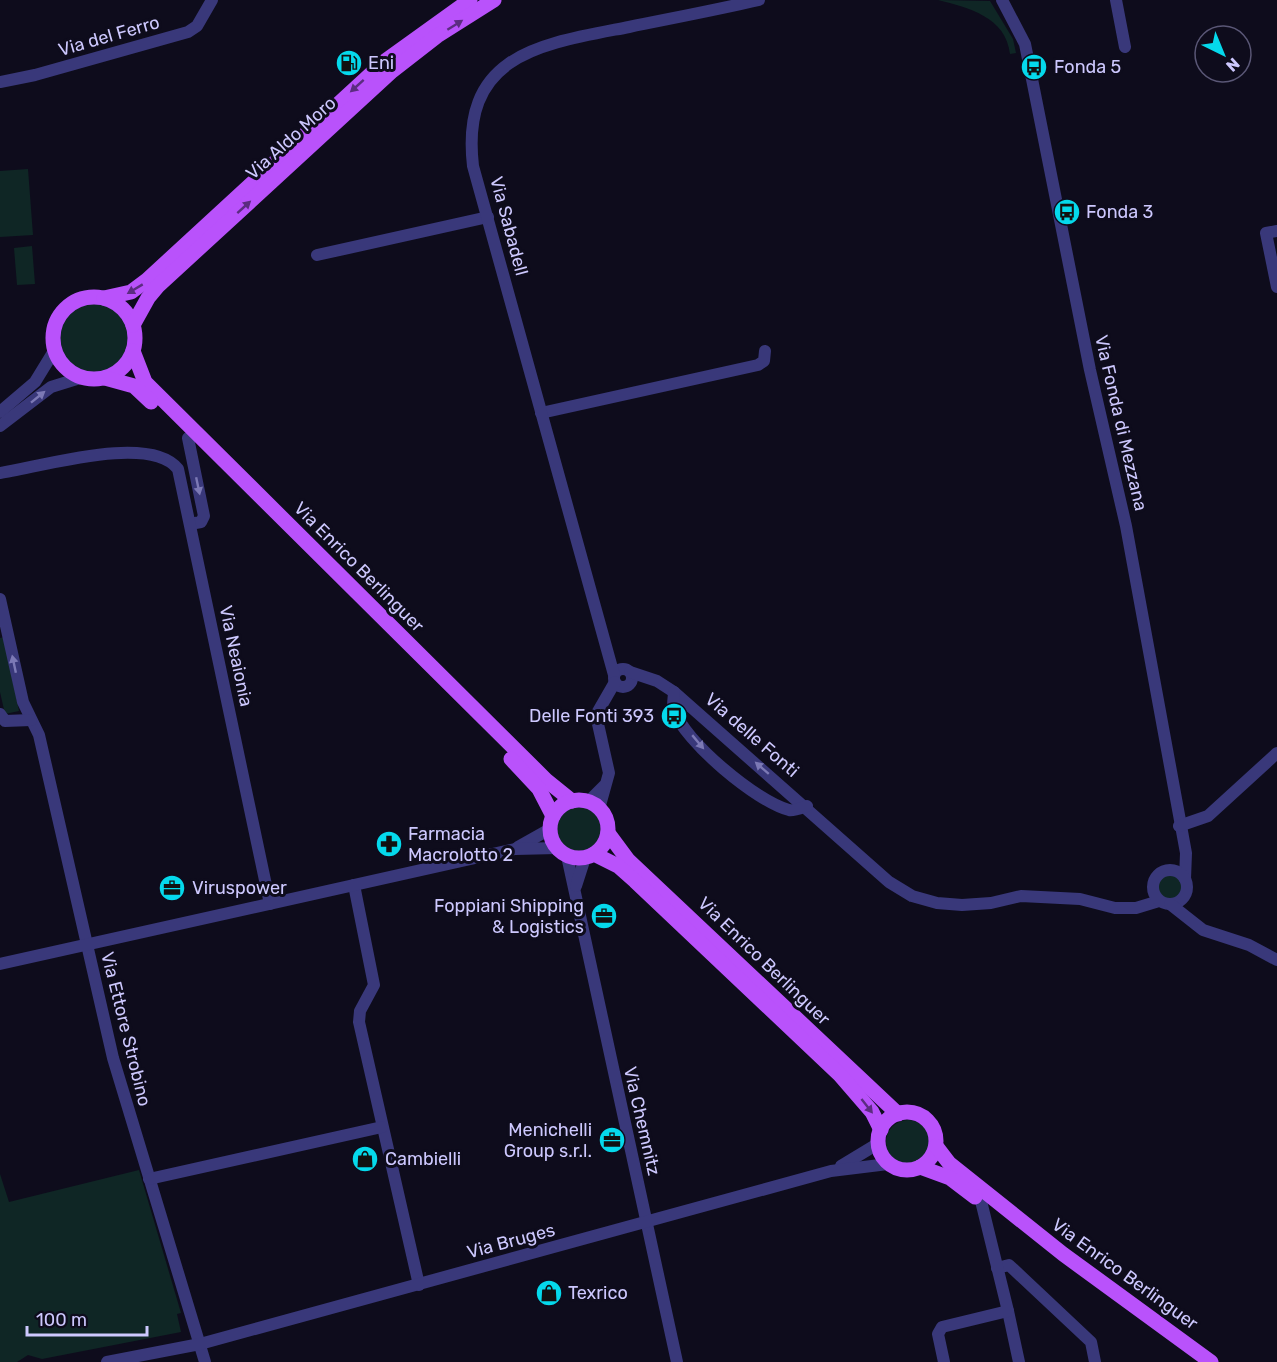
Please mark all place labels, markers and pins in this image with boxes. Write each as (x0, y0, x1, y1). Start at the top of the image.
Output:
fuel station icon: Eni (334, 48, 364, 78)
place label: Eni (368, 52, 394, 74)
bus stop icon: Fonda 5 (1019, 52, 1049, 82)
place label: Fonda 5 (1054, 56, 1121, 78)
bus stop icon: Fonda 3 (1052, 197, 1082, 227)
place label: Fonda 3 (1086, 201, 1153, 223)
bus stop icon: Delle Fonti 393 (659, 701, 689, 731)
place label: Delle Fonti 393 (529, 705, 654, 727)
place label: Farmacia Macrolotto 2 (408, 823, 513, 866)
pharmacy icon: Farmacia Macrolotto 2 (374, 829, 404, 859)
office icon: Viruspower (157, 873, 187, 903)
place label: Viruspower (192, 877, 287, 899)
place label: Foppiani Shipping & Logistics (434, 895, 584, 938)
office icon: Foppiani Shipping & Logistics (589, 901, 619, 931)
place label: Menichelli Group s.r.l. (504, 1119, 592, 1162)
office icon: Menichelli Group s.r.l. (597, 1125, 627, 1155)
shop icon: Cambielli (350, 1144, 380, 1174)
place label: Cambielli (385, 1148, 461, 1170)
shop icon: Texrico (534, 1278, 564, 1308)
place label: Texrico (568, 1282, 628, 1304)

